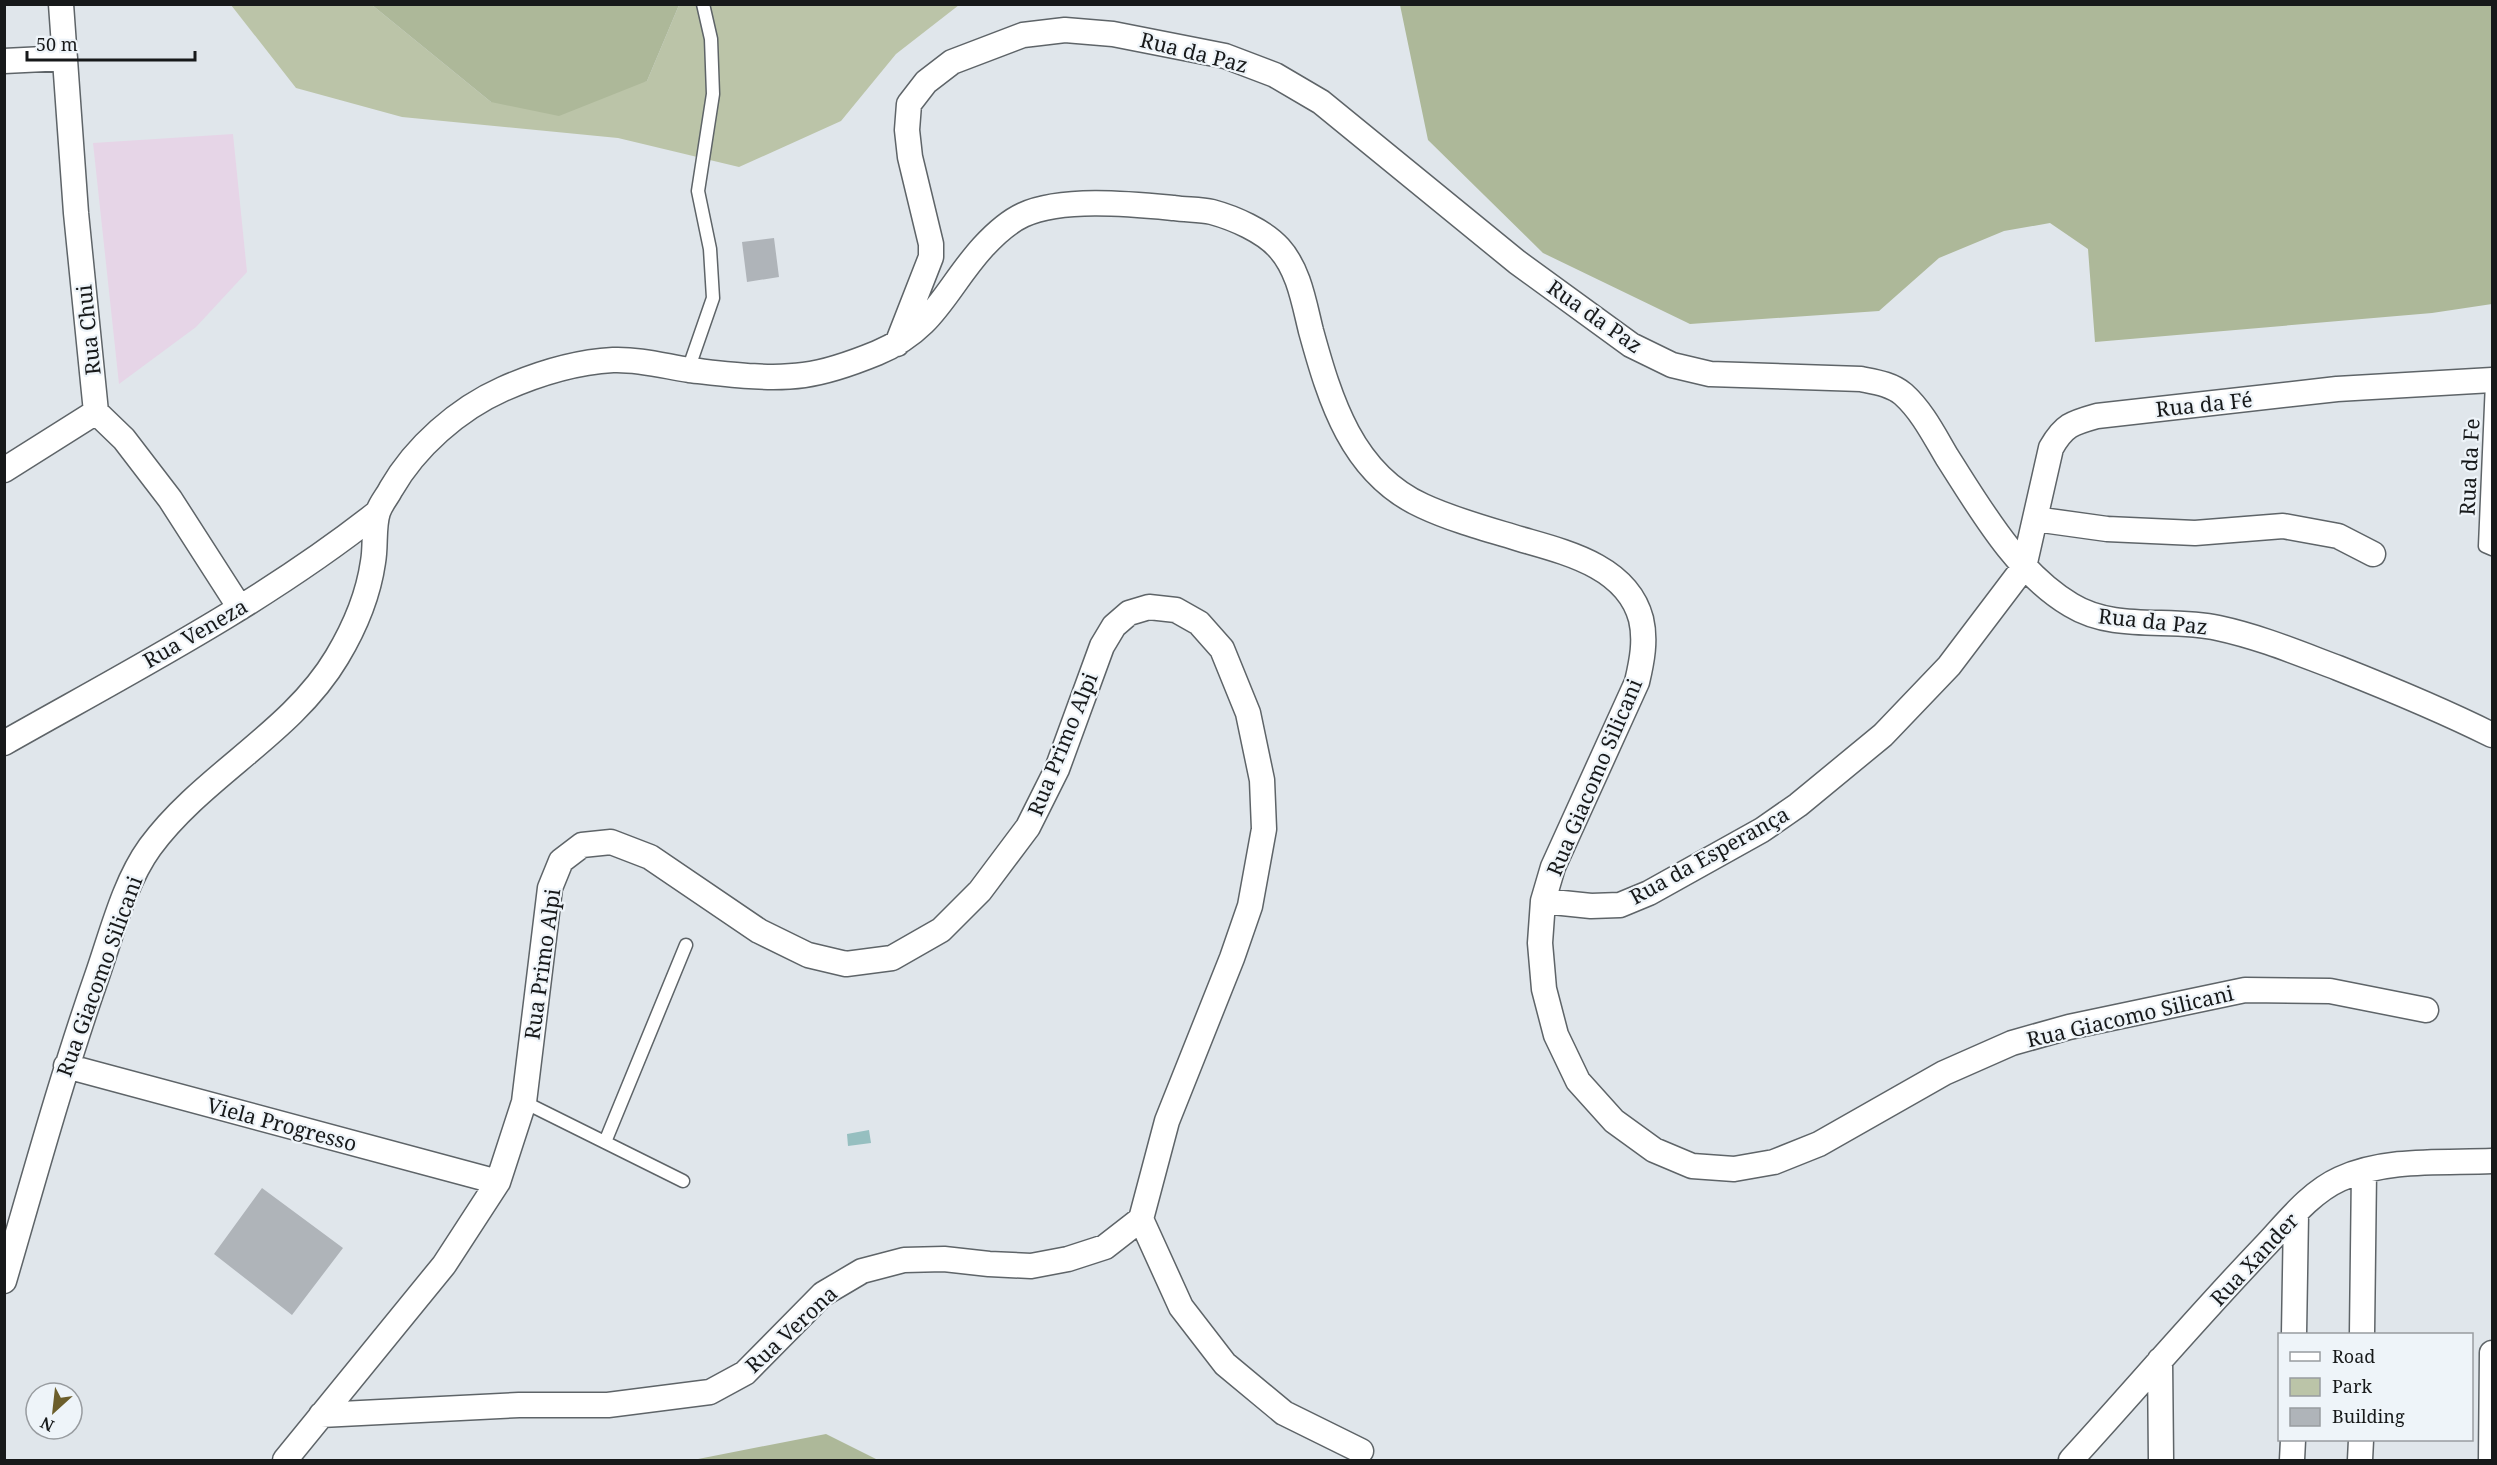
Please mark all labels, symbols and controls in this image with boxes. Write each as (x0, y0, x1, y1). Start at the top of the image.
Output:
scale bar (27, 24, 195, 62)
street label: Rua da Paz (1137, 25, 1251, 79)
text: 50 m (36, 32, 78, 56)
street label: Rua da Paz (1542, 273, 1648, 359)
street label: Rua Chui (69, 283, 107, 377)
street label: Rua da Fé (2154, 385, 2254, 423)
street label: Rua da Fe (2452, 418, 2486, 516)
street label: Rua Veneza (138, 592, 252, 674)
street label: Rua da Paz (2097, 601, 2209, 641)
street label: Rua Primo Alpi (1021, 668, 1104, 820)
street label: Rua Giacomo Silicani (1540, 674, 1648, 880)
street label: Rua da Esperança (1624, 800, 1794, 910)
street label: Rua Giacomo Silicani (50, 872, 148, 1080)
street label: Rua Primo Alpi (518, 886, 566, 1041)
street label: Rua Giacomo Silicani (2024, 978, 2237, 1053)
street label: Viela Progresso (204, 1091, 360, 1157)
street label: Rua Xander (2204, 1206, 2304, 1312)
street label: Rua Verona (739, 1279, 843, 1379)
legend (2278, 1333, 2473, 1441)
text: Road (2332, 1344, 2375, 1368)
text: Park (2332, 1374, 2372, 1398)
north arrow (24, 1381, 84, 1441)
text: Building (2332, 1404, 2405, 1428)
text: N (36, 1412, 58, 1437)

